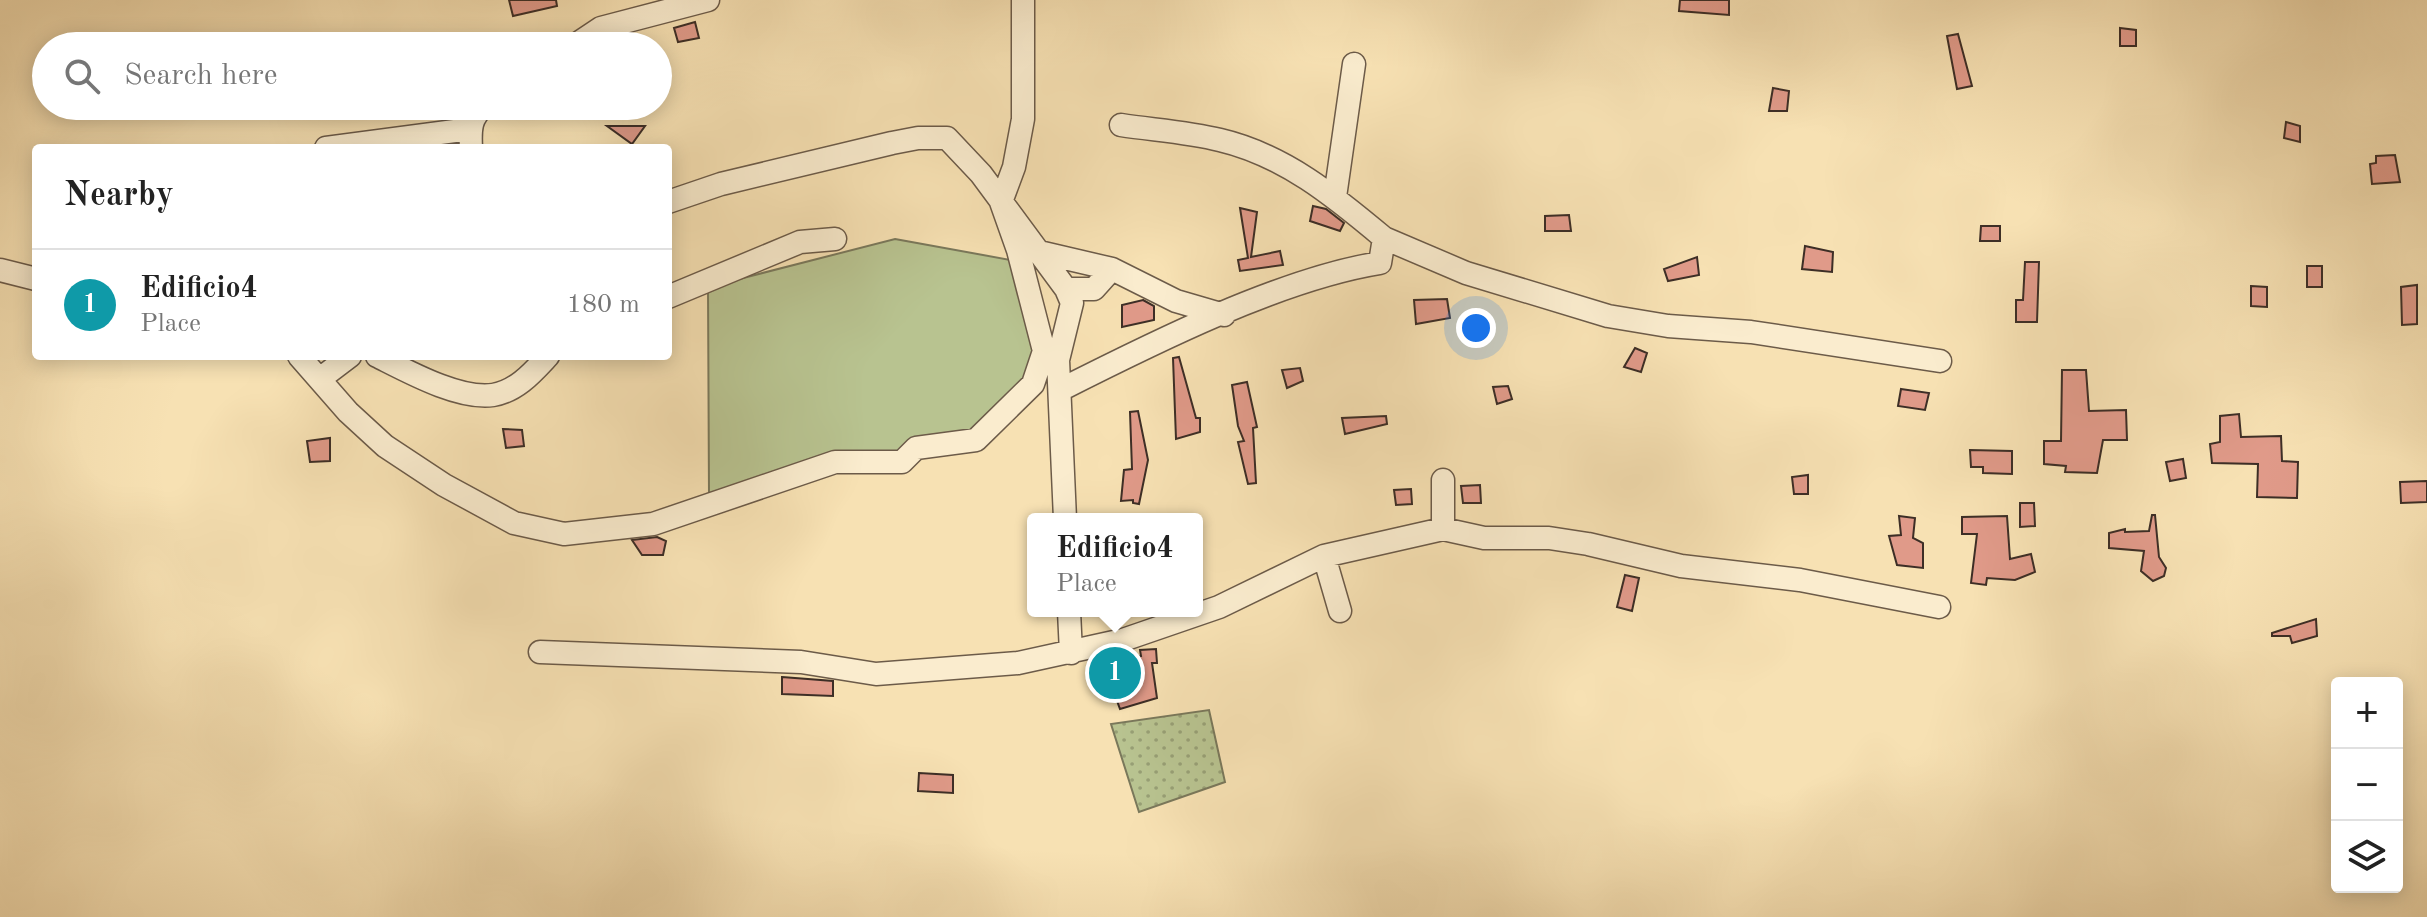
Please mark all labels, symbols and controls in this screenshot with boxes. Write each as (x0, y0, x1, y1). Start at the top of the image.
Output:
search box (32, 32, 672, 120)
icon: search (60, 54, 104, 98)
text: Search here (124, 61, 278, 91)
text: Nearby (64, 179, 174, 213)
text: Edificio4 (140, 274, 258, 304)
text: 1 (82, 292, 98, 318)
text: 180 m (567, 292, 640, 318)
your location (1456, 308, 1496, 348)
text: Place (140, 311, 201, 337)
popup (1027, 513, 1203, 617)
text: Edificio4 (1056, 534, 1174, 564)
text: Place (1056, 571, 1117, 597)
pin: 1 (1089, 643, 1141, 703)
map controls (2331, 677, 2403, 893)
button: + (2331, 677, 2403, 749)
button: − (2331, 749, 2403, 821)
button: layers (2331, 821, 2403, 893)

